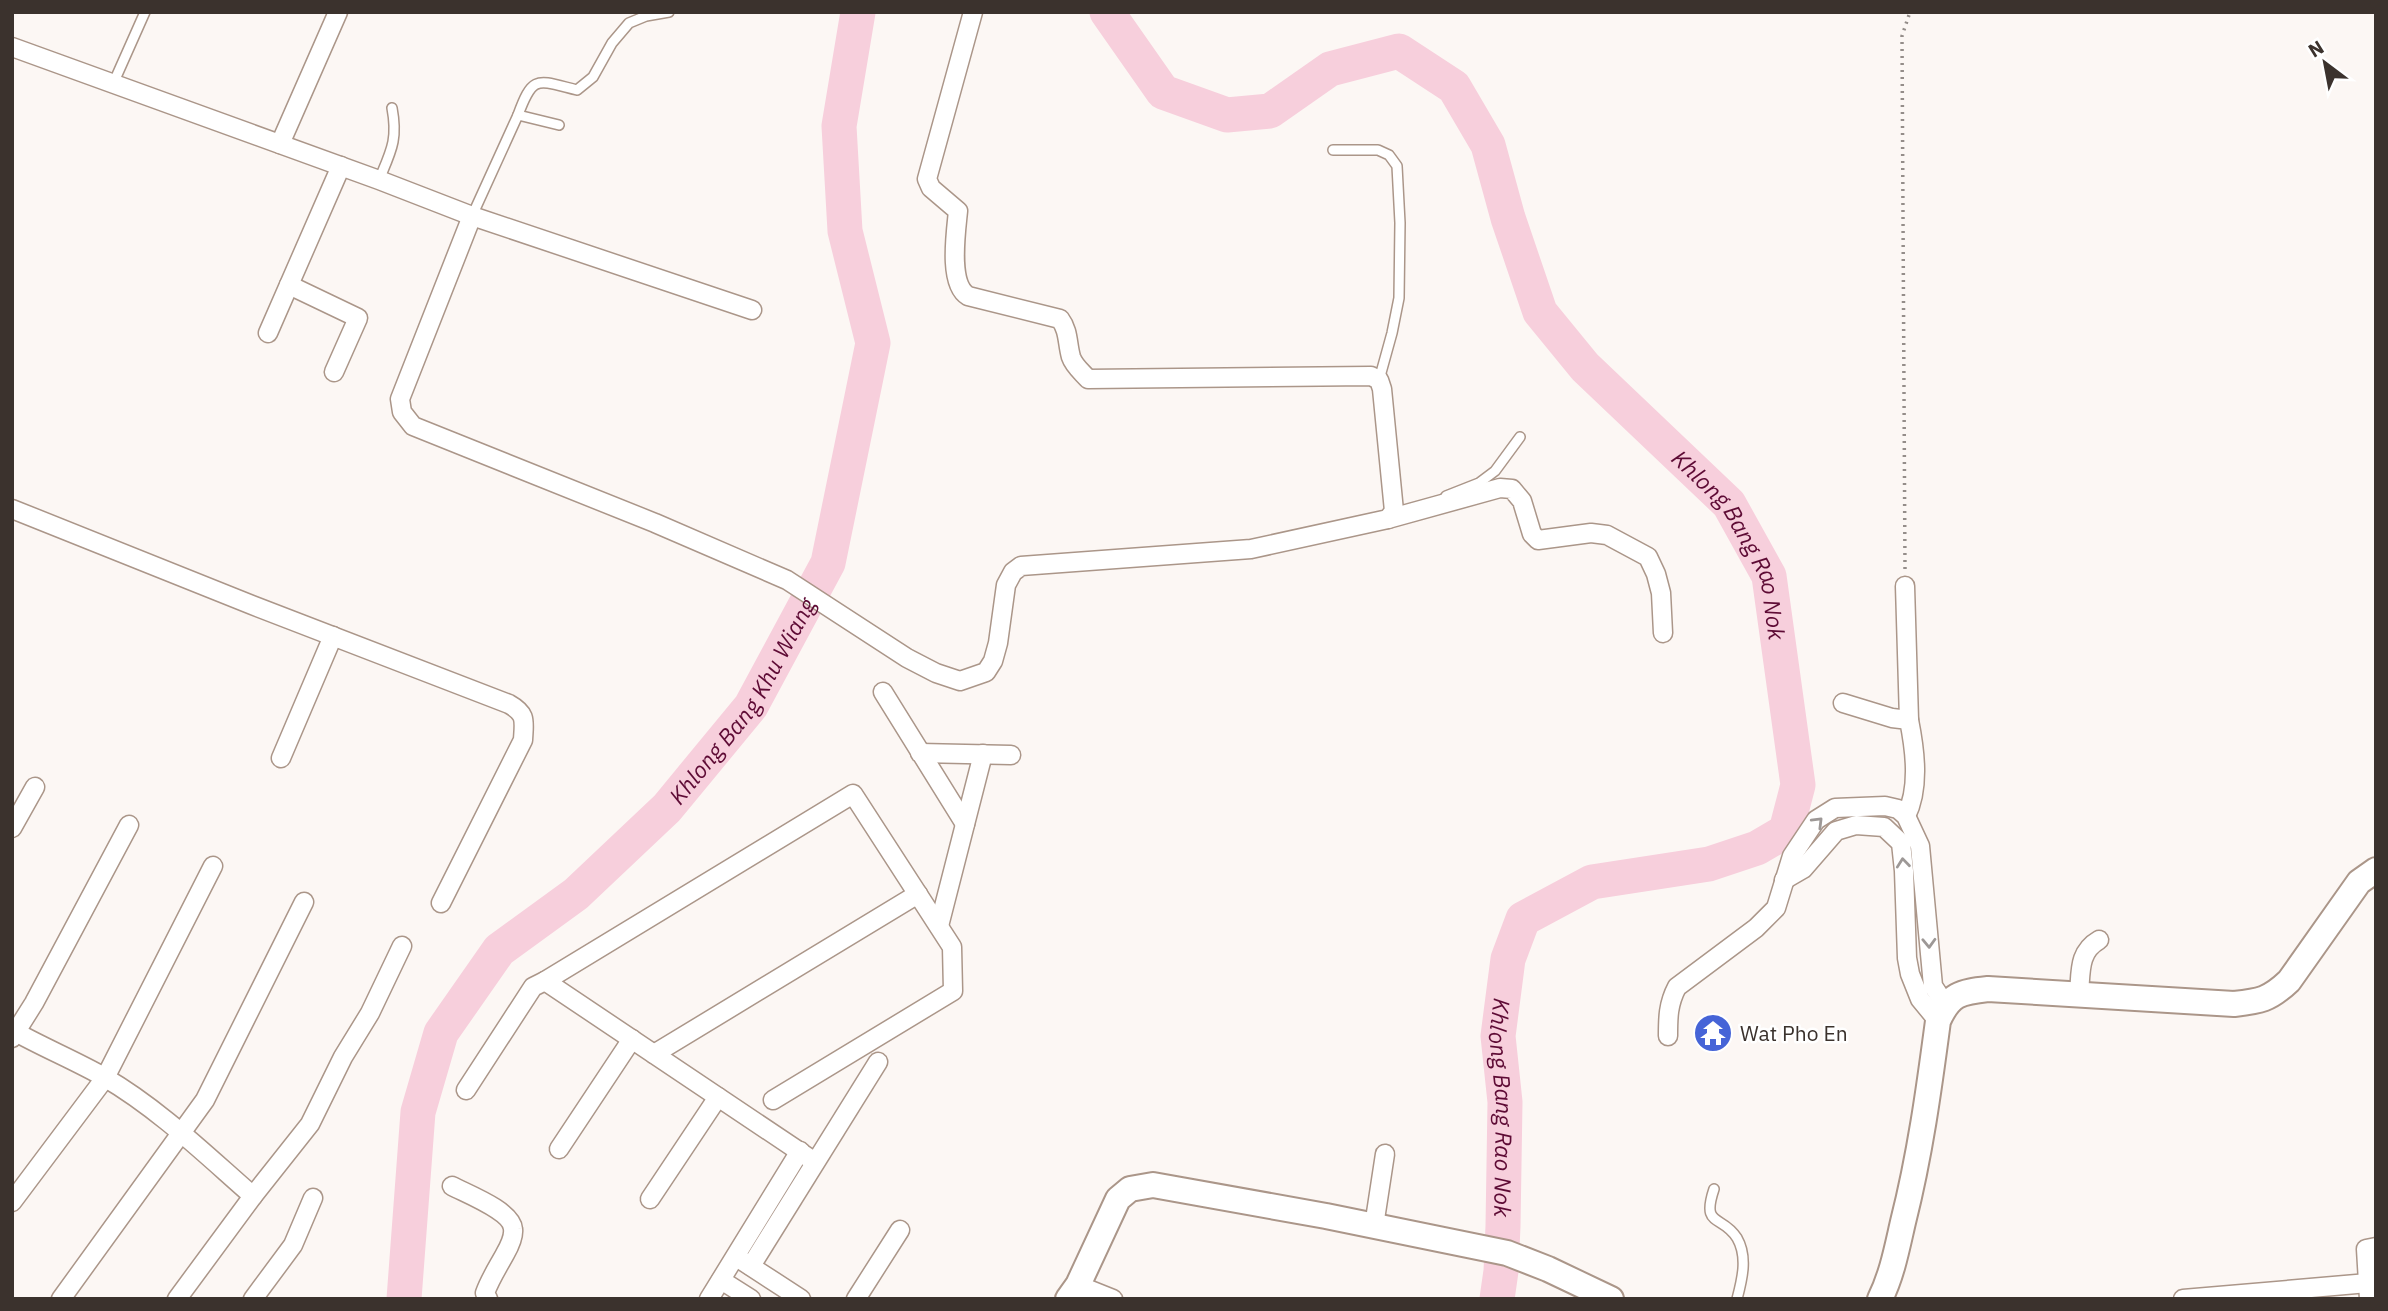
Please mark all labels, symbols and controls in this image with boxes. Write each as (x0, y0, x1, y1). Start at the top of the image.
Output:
north arrow (2290, 28, 2360, 98)
text: N (2304, 35, 2328, 62)
water label: Khlong Bang Rao Nok (1666, 443, 1793, 643)
water label: Khlong Bang Khu Wiang (662, 591, 822, 810)
one-way arrow (1809, 817, 1822, 830)
one-way arrow (1895, 858, 1910, 869)
one-way arrow (1922, 938, 1937, 949)
water label: Khlong Bang Rao Nok (1483, 996, 1520, 1218)
temple icon: Wat Pho En (1692, 1012, 1734, 1054)
place label: Wat Pho En (1740, 1019, 1848, 1047)

